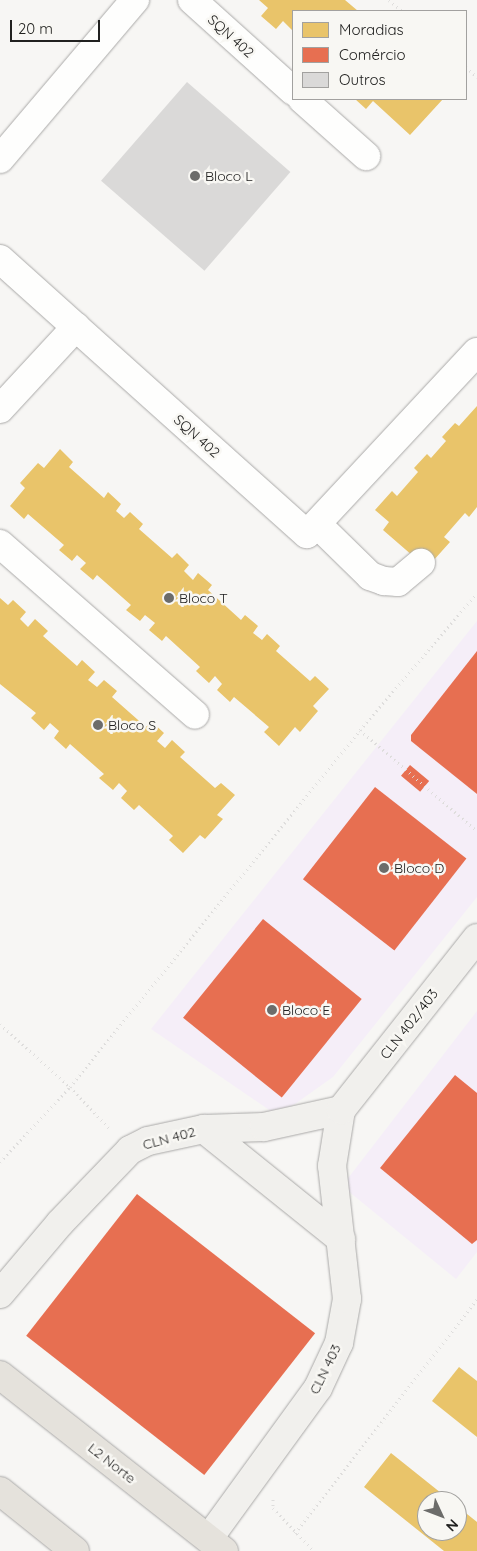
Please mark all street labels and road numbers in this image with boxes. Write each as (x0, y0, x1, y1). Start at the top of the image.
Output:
street label: SQN 402 (204, 11, 258, 61)
street label: SQN 402 (170, 411, 224, 461)
street label: CLN 402/403 (376, 986, 442, 1062)
street label: CLN 402 (141, 1123, 197, 1153)
street label: CLN 403 (306, 1341, 344, 1397)
street label: L2 Norte (85, 1439, 139, 1487)

